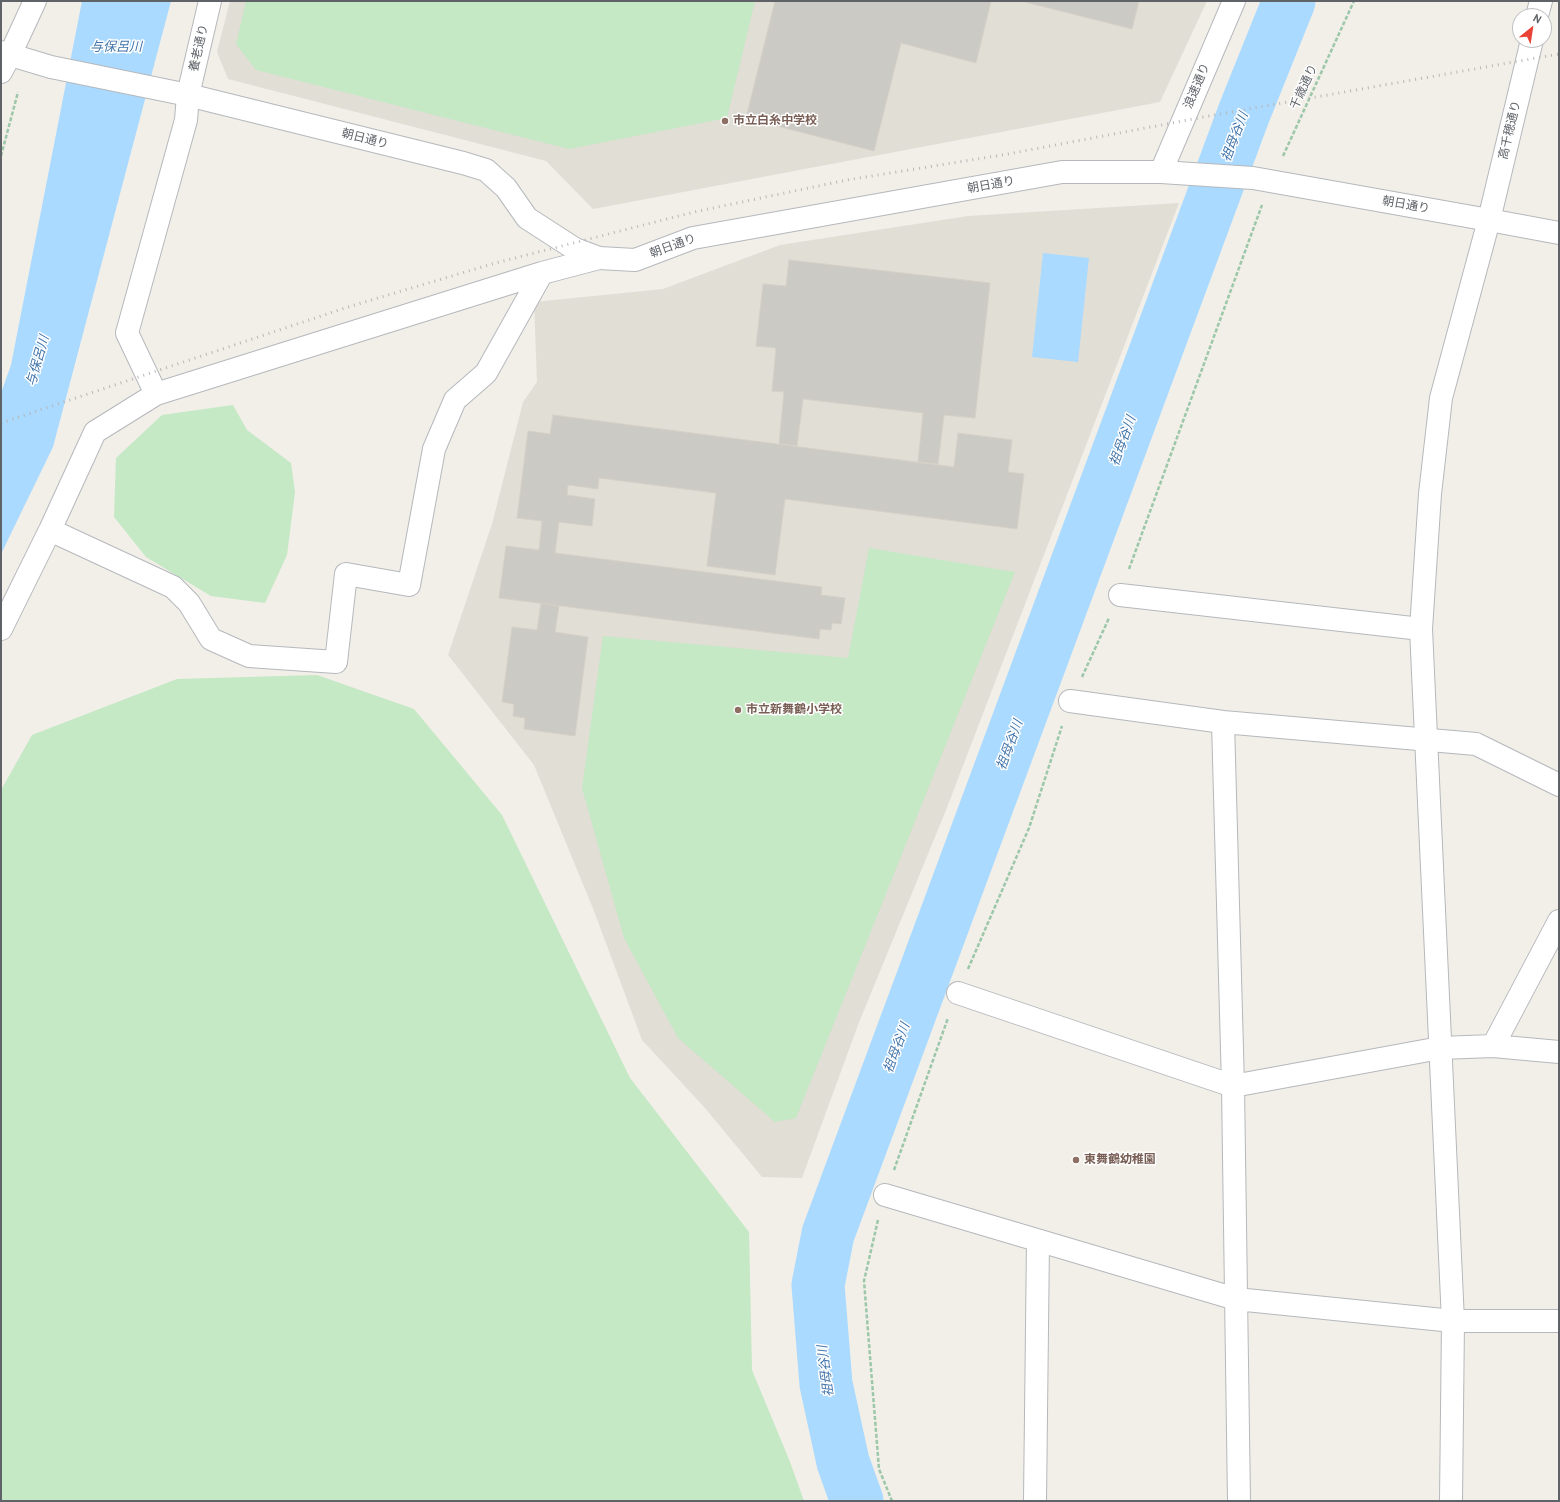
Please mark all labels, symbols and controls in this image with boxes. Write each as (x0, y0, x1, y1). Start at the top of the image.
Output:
north arrow (1512, 8, 1552, 48)
text: N (1531, 11, 1544, 26)
street label: 養老通り (187, 23, 211, 73)
water label: 与保呂川 (90, 39, 142, 55)
street label: 浪速通り (1181, 61, 1213, 111)
street label: 千歳通り (1287, 62, 1321, 112)
street label: 高千穂通り (1496, 99, 1524, 161)
water label: 祖母谷川 (1218, 110, 1252, 164)
place label: 市立白糸中学校 (733, 114, 817, 128)
marker: 市立白糸中学校 (720, 116, 730, 126)
street label: 朝日通り (340, 126, 390, 152)
street label: 朝日通り (966, 174, 1016, 196)
street label: 朝日通り (1381, 194, 1431, 216)
street label: 朝日通り (648, 231, 698, 261)
water label: 与保呂川 (23, 334, 53, 388)
water label: 祖母谷川 (1107, 414, 1139, 468)
place label: 市立新舞鶴小学校 (746, 703, 842, 717)
marker: 市立新舞鶴小学校 (733, 705, 743, 715)
water label: 祖母谷川 (994, 718, 1026, 772)
water label: 祖母谷川 (881, 1021, 913, 1075)
place label: 東舞鶴幼稚園 (1084, 1153, 1156, 1167)
marker: 東舞鶴幼稚園 (1071, 1155, 1081, 1165)
water label: 祖母谷川 (815, 1344, 837, 1398)

